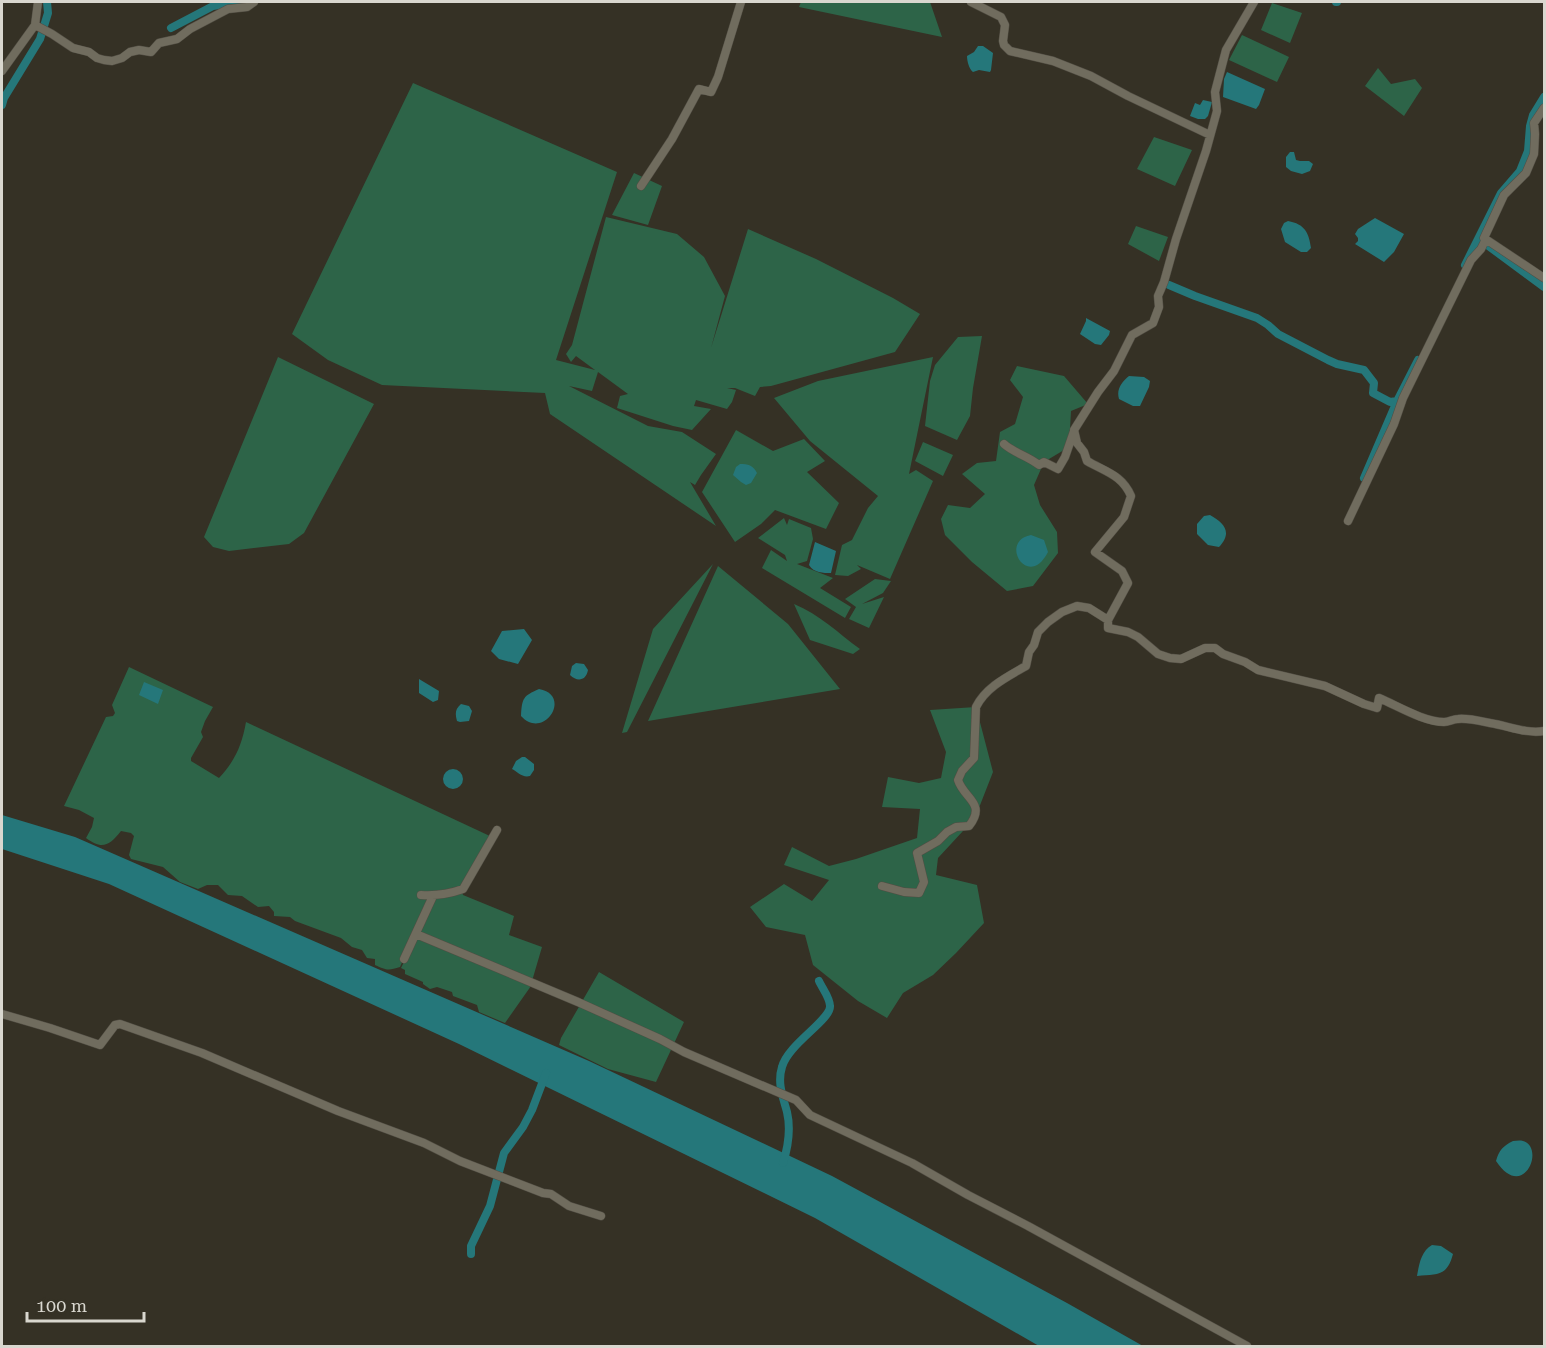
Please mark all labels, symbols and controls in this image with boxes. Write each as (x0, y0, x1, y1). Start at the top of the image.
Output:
scale bar (27, 1285, 144, 1323)
text: 100 m (36, 1295, 87, 1316)

